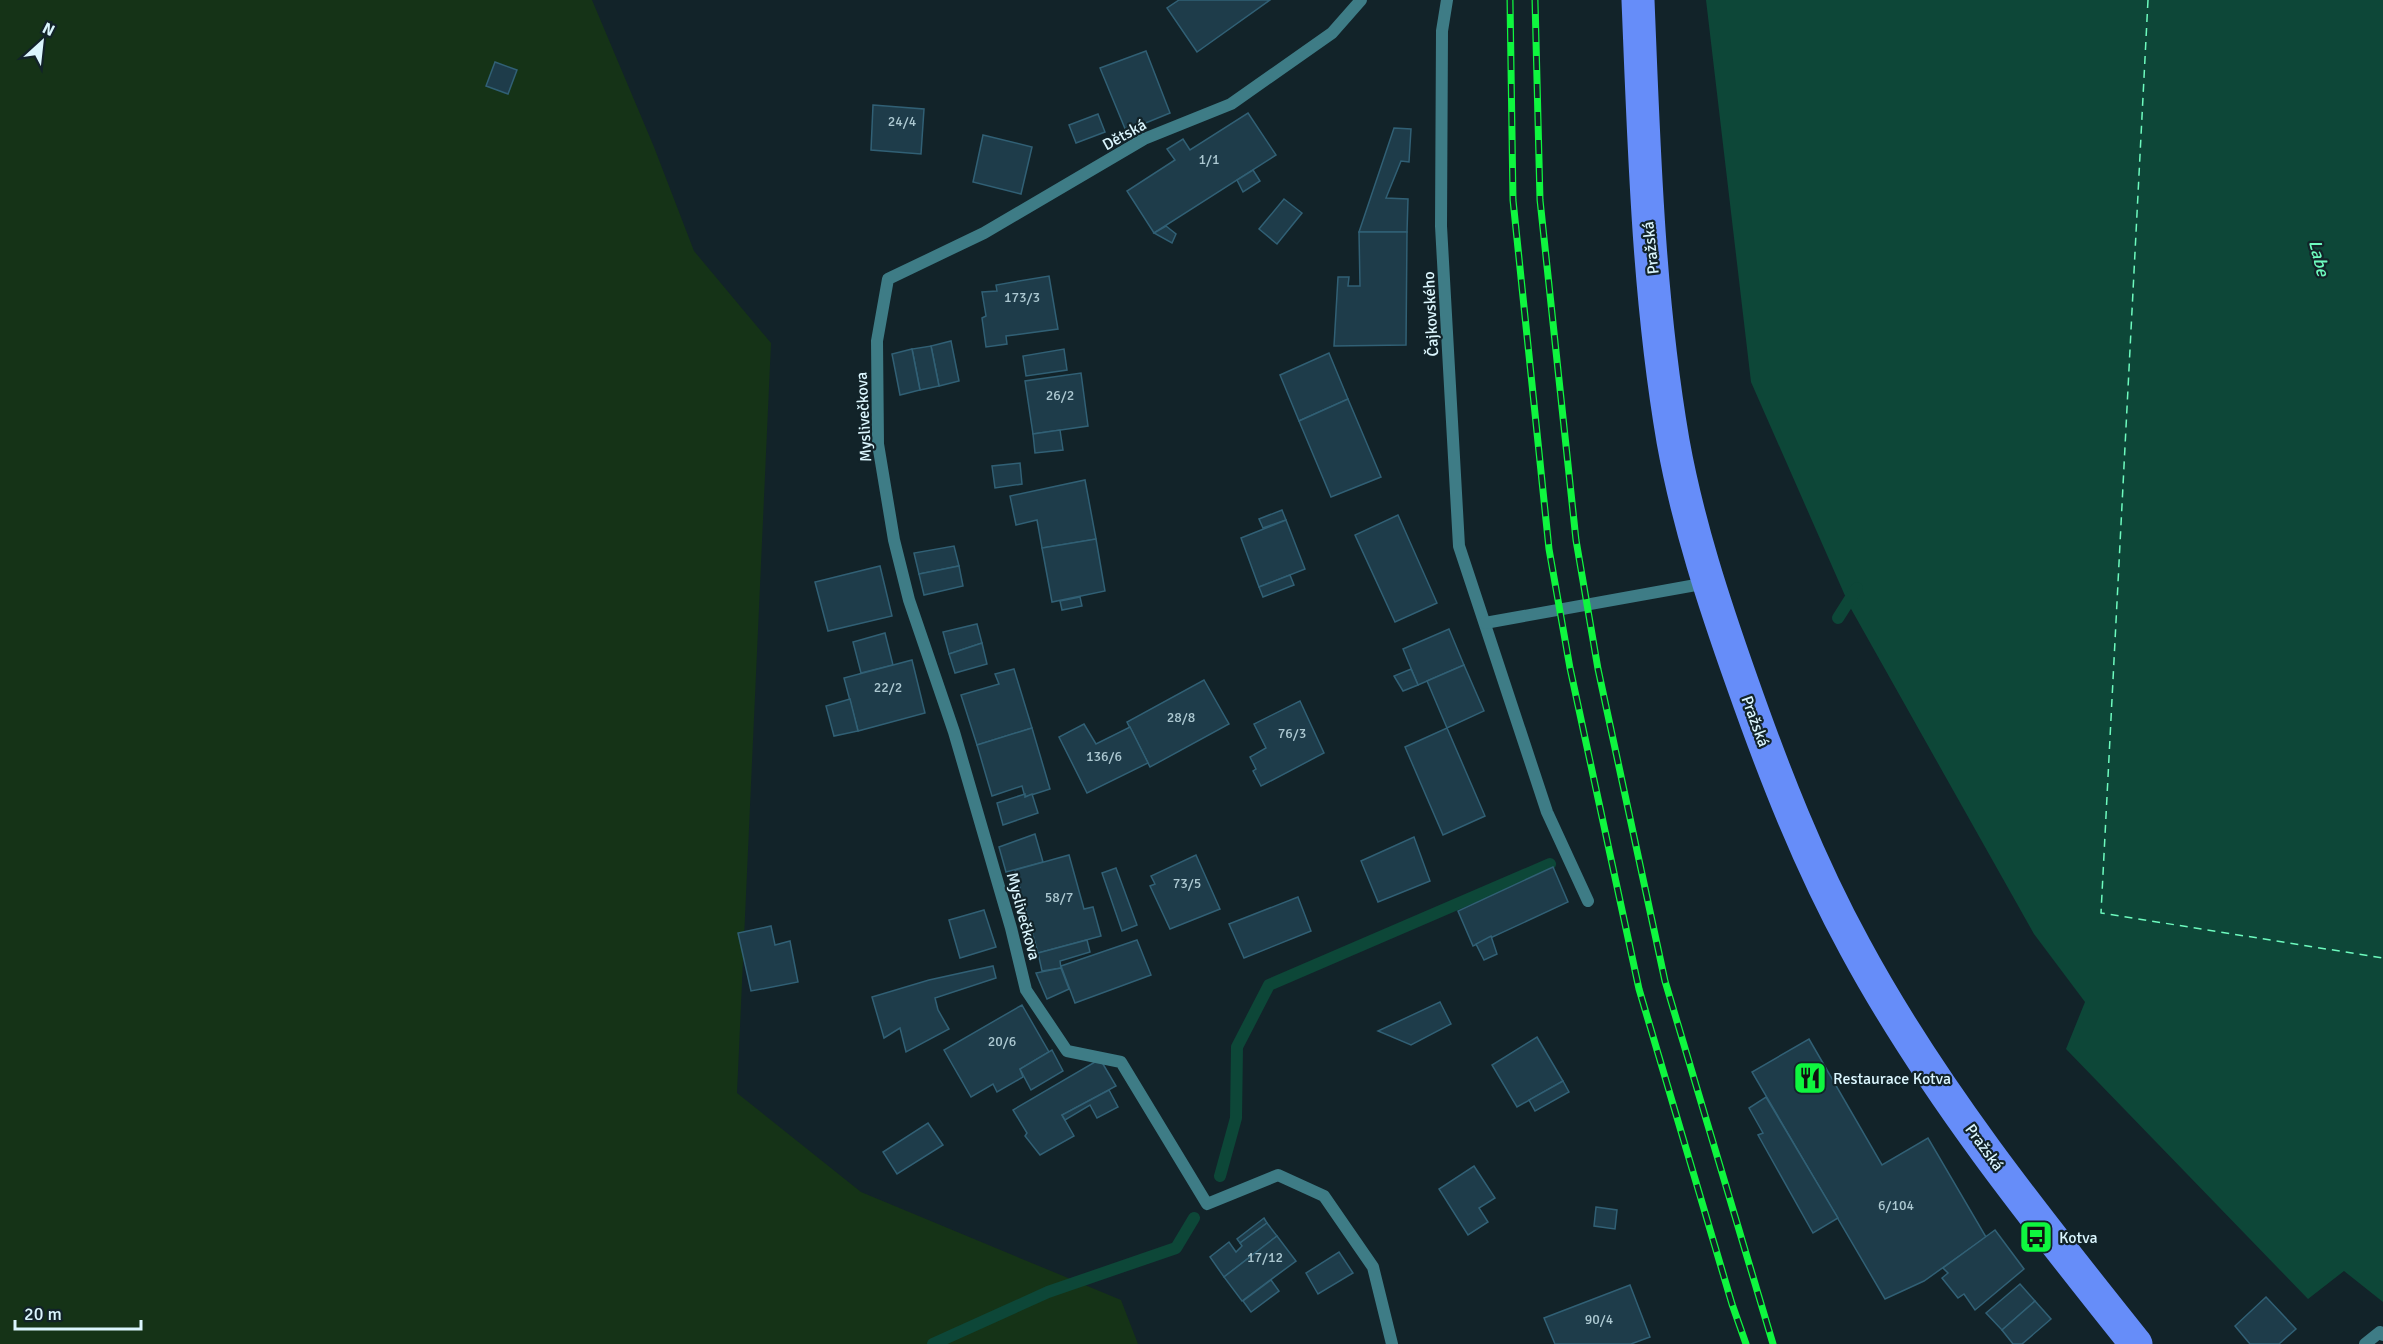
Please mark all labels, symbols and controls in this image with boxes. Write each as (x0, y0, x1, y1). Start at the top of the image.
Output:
north arrow (12, 12, 72, 72)
text: N (39, 18, 58, 41)
house number: 24/4 (888, 113, 917, 130)
street label: Dětská (1099, 115, 1150, 155)
house number: 1/1 (1198, 151, 1220, 168)
street label: Pražská (1638, 220, 1664, 275)
water label: Labe (2304, 237, 2334, 279)
street label: Čajkovského (1419, 271, 1443, 357)
house number: 173/3 (1004, 289, 1040, 306)
street label: Myslivečkova (852, 371, 876, 462)
house number: 26/2 (1046, 387, 1074, 404)
house number: 22/2 (874, 679, 902, 696)
street label: Pražská (1737, 693, 1774, 750)
house number: 28/8 (1167, 709, 1195, 726)
house number: 76/3 (1278, 725, 1306, 742)
house number: 136/6 (1086, 748, 1122, 765)
street label: Myslivečkova (1002, 870, 1044, 962)
house number: 73/5 (1173, 875, 1201, 892)
house number: 58/7 (1045, 889, 1073, 906)
house number: 20/6 (988, 1033, 1016, 1050)
restaurant icon: Restaurace Kotva (1792, 1060, 1828, 1096)
place label: Restaurace Kotva (1833, 1069, 1951, 1089)
street label: Pražská (1961, 1120, 2008, 1175)
house number: 6/104 (1878, 1197, 1915, 1214)
bus stop icon: Kotva (2018, 1219, 2054, 1255)
place label: Kotva (2059, 1228, 2098, 1248)
house number: 17/12 (1247, 1249, 1283, 1266)
scale bar (15, 1293, 141, 1331)
text: 20 m (24, 1303, 62, 1325)
house number: 90/4 (1585, 1311, 1614, 1328)

